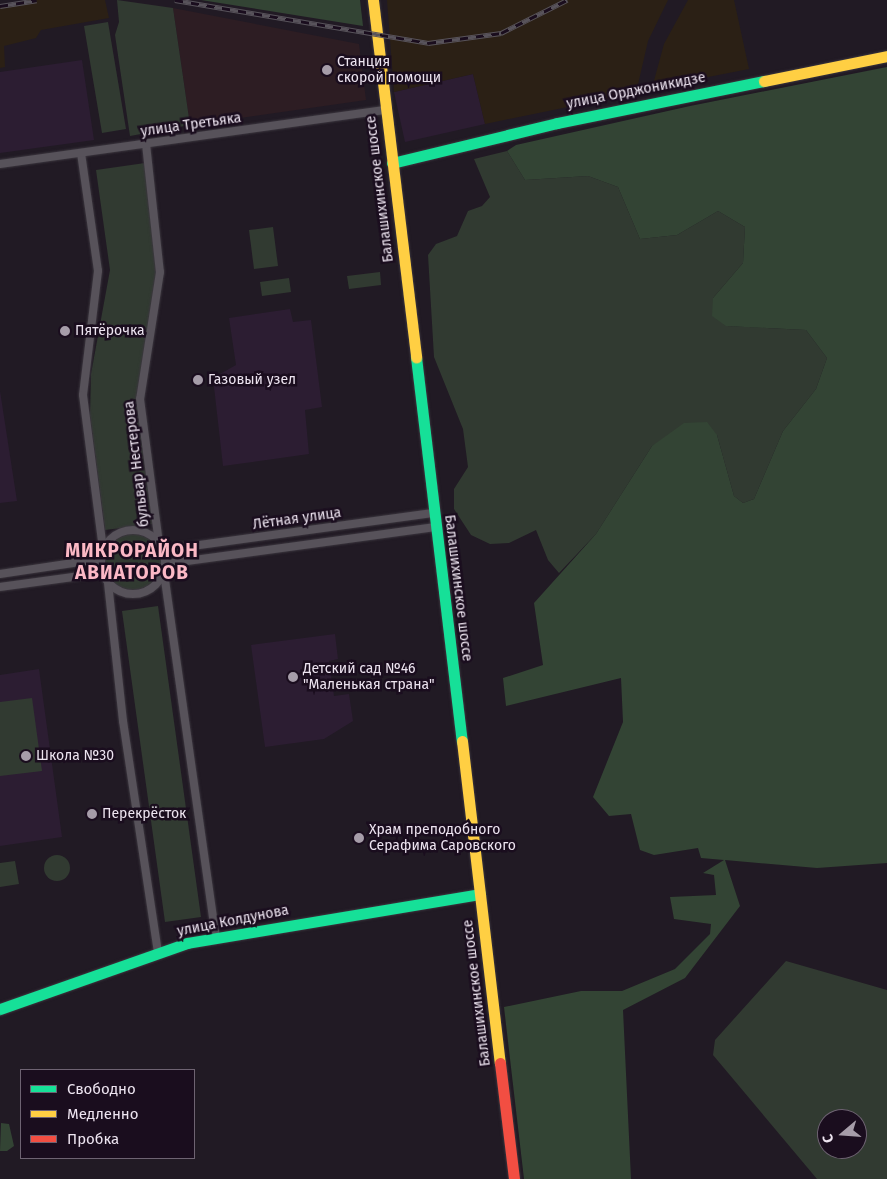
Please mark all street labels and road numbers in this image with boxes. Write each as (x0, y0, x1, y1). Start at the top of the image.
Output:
street label: улица Орджоникидзе (565, 69, 707, 113)
street label: улица Третьяка (140, 110, 242, 140)
street label: Балашихинское шоссе (363, 115, 397, 263)
street label: бульвар Нестерова (121, 400, 153, 528)
street label: Лётная улица (252, 504, 342, 534)
street label: Балашихинское шоссе (441, 514, 475, 662)
street label: улица Колдунова (176, 902, 290, 940)
street label: Балашихинское шоссе (460, 919, 494, 1067)

